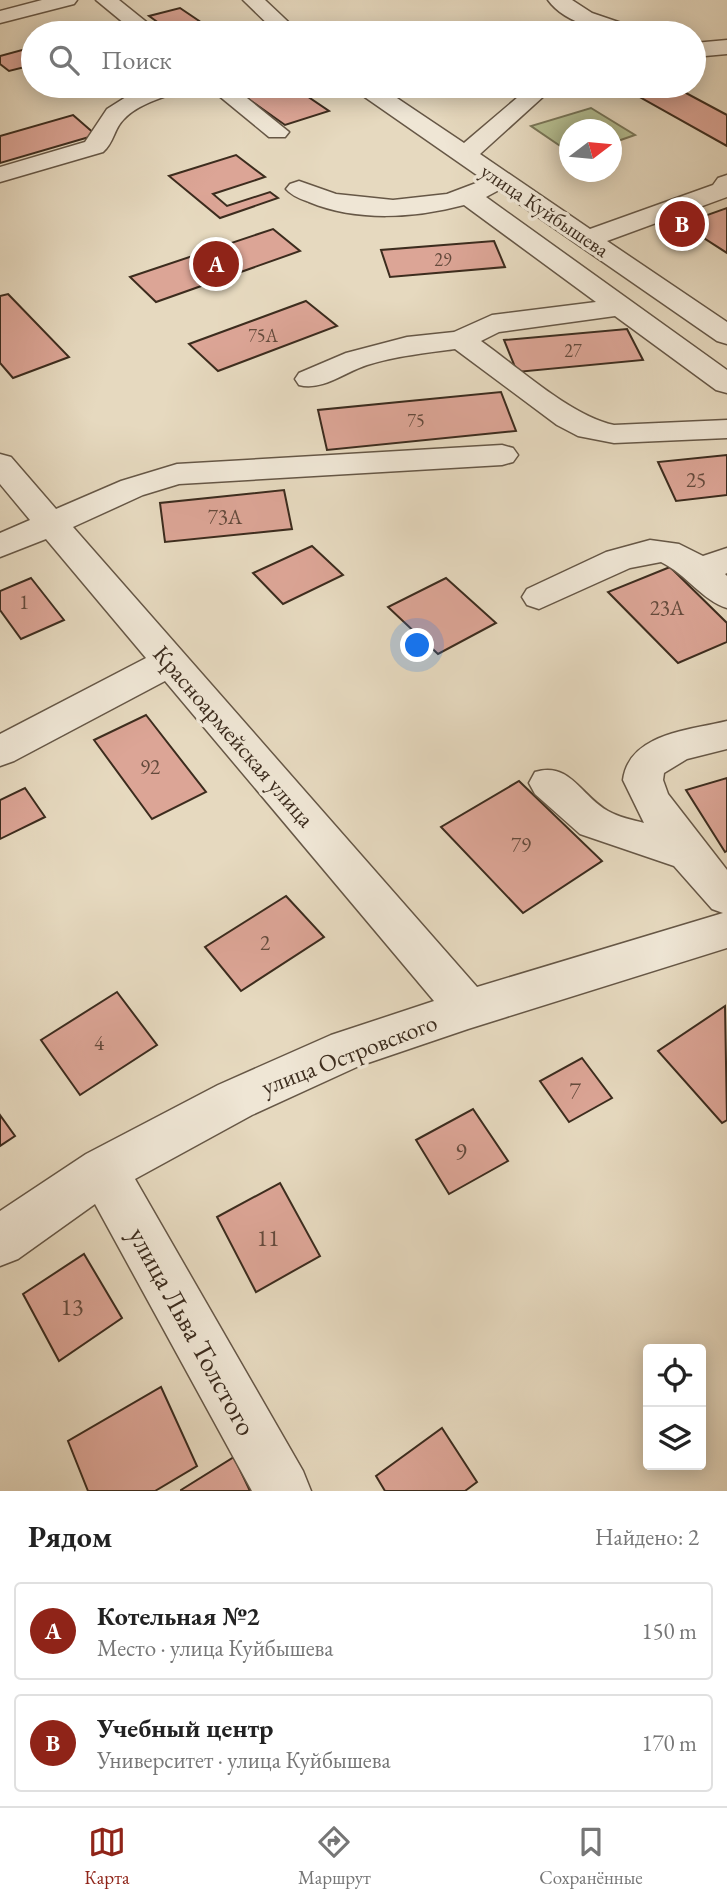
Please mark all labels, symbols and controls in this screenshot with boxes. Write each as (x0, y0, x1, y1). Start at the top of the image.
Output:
search box (21, 21, 706, 98)
icon: search (45, 41, 83, 79)
text: Поиск (101, 43, 172, 77)
north arrow (559, 119, 622, 182)
street label: улица Куйбышева (476, 157, 615, 263)
pin: B (659, 198, 705, 250)
pin: A (193, 238, 239, 290)
house number: 29 (434, 248, 452, 271)
house number: 75А (248, 324, 278, 347)
house number: 27 (564, 339, 582, 362)
house number: 75 (407, 409, 425, 432)
house number: 25 (686, 466, 706, 493)
house number: 73А (208, 503, 243, 530)
house number: 1 (19, 588, 29, 615)
house number: 23А (650, 594, 685, 621)
your location (400, 628, 434, 662)
street label: Красноармейская улица (146, 639, 322, 834)
house number: 92 (140, 753, 160, 780)
house number: 79 (511, 831, 531, 858)
house number: 2 (260, 929, 270, 956)
street label: улица Островского (257, 1006, 441, 1102)
house number: 4 (94, 1029, 105, 1056)
house number: 7 (569, 1075, 581, 1106)
house number: 9 (455, 1136, 467, 1167)
street label: улица Льва Толстого (121, 1220, 265, 1442)
house number: 11 (256, 1222, 280, 1253)
house number: 13 (60, 1291, 84, 1322)
map controls (643, 1344, 706, 1470)
button: locate (643, 1344, 706, 1407)
button: layers (643, 1407, 706, 1470)
text: Рядом (28, 1517, 112, 1556)
text: Найдено: 2 (595, 1522, 699, 1552)
text: Котельная №2 (97, 1599, 260, 1633)
text: A (45, 1616, 61, 1646)
text: 150 m (641, 1616, 697, 1646)
text: Место · улица Куйбышева (97, 1633, 334, 1663)
text: Учебный центр (97, 1711, 273, 1745)
text: B (46, 1728, 60, 1758)
text: 170 m (641, 1728, 697, 1758)
text: Университет · улица Куйбышева (97, 1745, 391, 1775)
tab: Карта (84, 1823, 130, 1890)
tab: Маршрут (298, 1823, 371, 1890)
tab: Сохранённые (539, 1823, 643, 1890)

